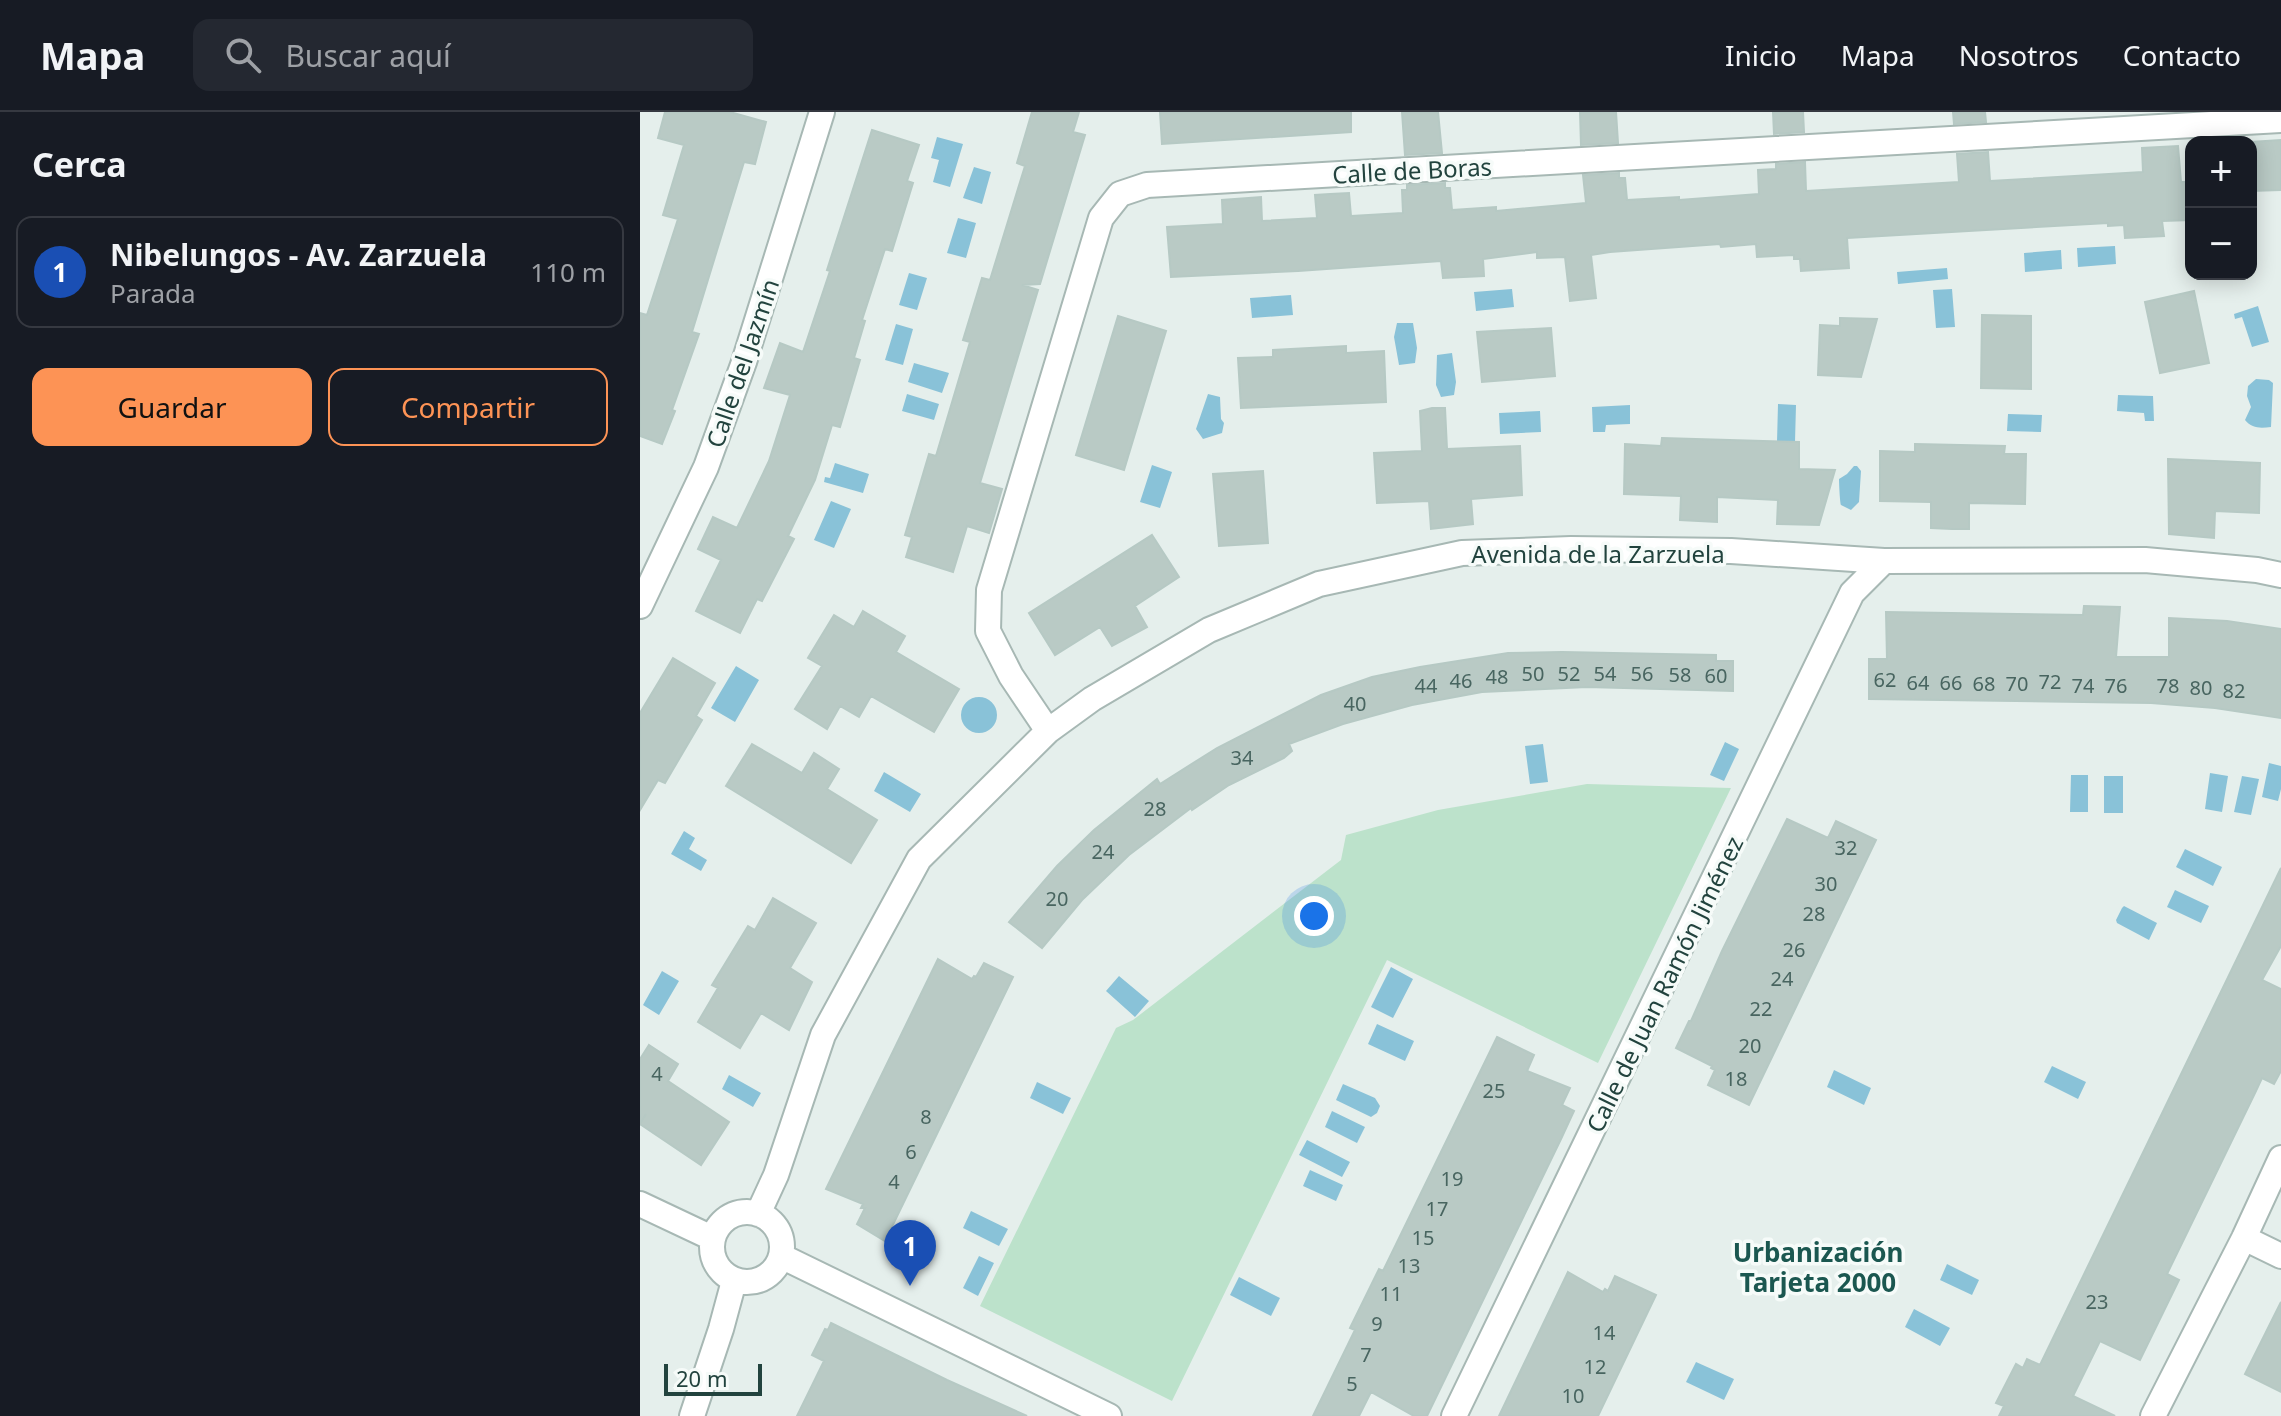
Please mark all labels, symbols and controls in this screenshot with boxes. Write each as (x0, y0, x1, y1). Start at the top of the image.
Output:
search box (193, 19, 753, 91)
text: Mapa (40, 29, 145, 81)
icon: search (221, 33, 265, 77)
text: Buscar aquí (285, 35, 451, 76)
text: Inicio (1725, 36, 1797, 74)
text: Mapa (1841, 36, 1915, 74)
text: Nosotros (1959, 36, 2079, 74)
text: Contacto (2123, 36, 2241, 74)
map controls (2185, 136, 2257, 280)
button: + (2185, 136, 2257, 208)
text: Cerca (32, 141, 127, 187)
street label: Calle de Boras (1331, 149, 1493, 191)
button: − (2185, 208, 2257, 280)
text: Nibelungos - Av. Zarzuela (110, 234, 487, 275)
text: 1 (53, 254, 67, 290)
text: 110 m (530, 254, 606, 290)
street label: Calle del Jazmín (698, 274, 786, 452)
text: Parada (110, 275, 196, 311)
button: Guardar (32, 368, 312, 446)
button: Compartir (328, 368, 608, 446)
street label: Avenida de la Zarzuela (1471, 537, 1725, 570)
house number: 50 (1522, 660, 1544, 687)
house number: 52 (1558, 660, 1580, 687)
house number: 54 (1594, 660, 1617, 687)
house number: 56 (1631, 660, 1653, 687)
house number: 58 (1669, 661, 1691, 688)
house number: 60 (1705, 662, 1727, 689)
house number: 48 (1486, 663, 1508, 690)
house number: 62 (1874, 666, 1896, 693)
house number: 46 (1450, 667, 1472, 694)
house number: 72 (2039, 668, 2061, 695)
house number: 64 (1907, 669, 1930, 696)
house number: 66 (1940, 669, 1962, 696)
house number: 68 (1973, 670, 1995, 697)
house number: 70 (2006, 670, 2028, 697)
house number: 44 (1415, 672, 1438, 699)
house number: 74 (2072, 672, 2095, 699)
house number: 76 (2105, 672, 2127, 699)
house number: 78 (2157, 672, 2179, 699)
house number: 80 (2190, 674, 2212, 701)
house number: 82 (2223, 677, 2245, 704)
house number: 40 (1344, 690, 1366, 717)
house number: 34 (1231, 744, 1254, 771)
house number: 28 (1144, 795, 1166, 822)
street label: Calle de Juan Ramón Jiménez (1578, 830, 1750, 1138)
house number: 32 (1835, 834, 1857, 861)
house number: 24 (1092, 838, 1115, 865)
house number: 30 (1815, 870, 1837, 897)
house number: 20 (1046, 885, 1068, 912)
your location (1294, 896, 1334, 936)
house number: 28 (1803, 900, 1825, 927)
house number: 26 (1783, 936, 1805, 963)
house number: 24 (1771, 965, 1794, 992)
house number: 22 (1750, 995, 1772, 1022)
house number: 20 (1739, 1032, 1761, 1059)
house number: 4 (651, 1060, 663, 1087)
house number: 18 (1725, 1065, 1747, 1092)
house number: 25 (1483, 1077, 1505, 1104)
house number: 8 (920, 1103, 932, 1130)
house number: 6 (905, 1138, 917, 1165)
house number: 19 (1441, 1165, 1463, 1192)
house number: 4 (888, 1168, 900, 1195)
house number: 17 (1426, 1195, 1448, 1222)
pin: 1 (884, 1220, 936, 1286)
house number: 15 (1412, 1224, 1434, 1251)
district label: Urbanización Tarjeta 2000 (1733, 1234, 1903, 1300)
house number: 13 (1398, 1252, 1420, 1279)
house number: 11 (1380, 1280, 1402, 1307)
house number: 23 (2086, 1288, 2108, 1315)
house number: 9 (1371, 1310, 1383, 1337)
house number: 14 (1593, 1319, 1616, 1346)
house number: 7 (1360, 1341, 1372, 1368)
house number: 12 (1584, 1353, 1606, 1380)
scale bar (664, 1360, 762, 1396)
text: 20 m (676, 1363, 727, 1393)
house number: 5 (1346, 1370, 1358, 1397)
house number: 10 (1562, 1382, 1584, 1409)

